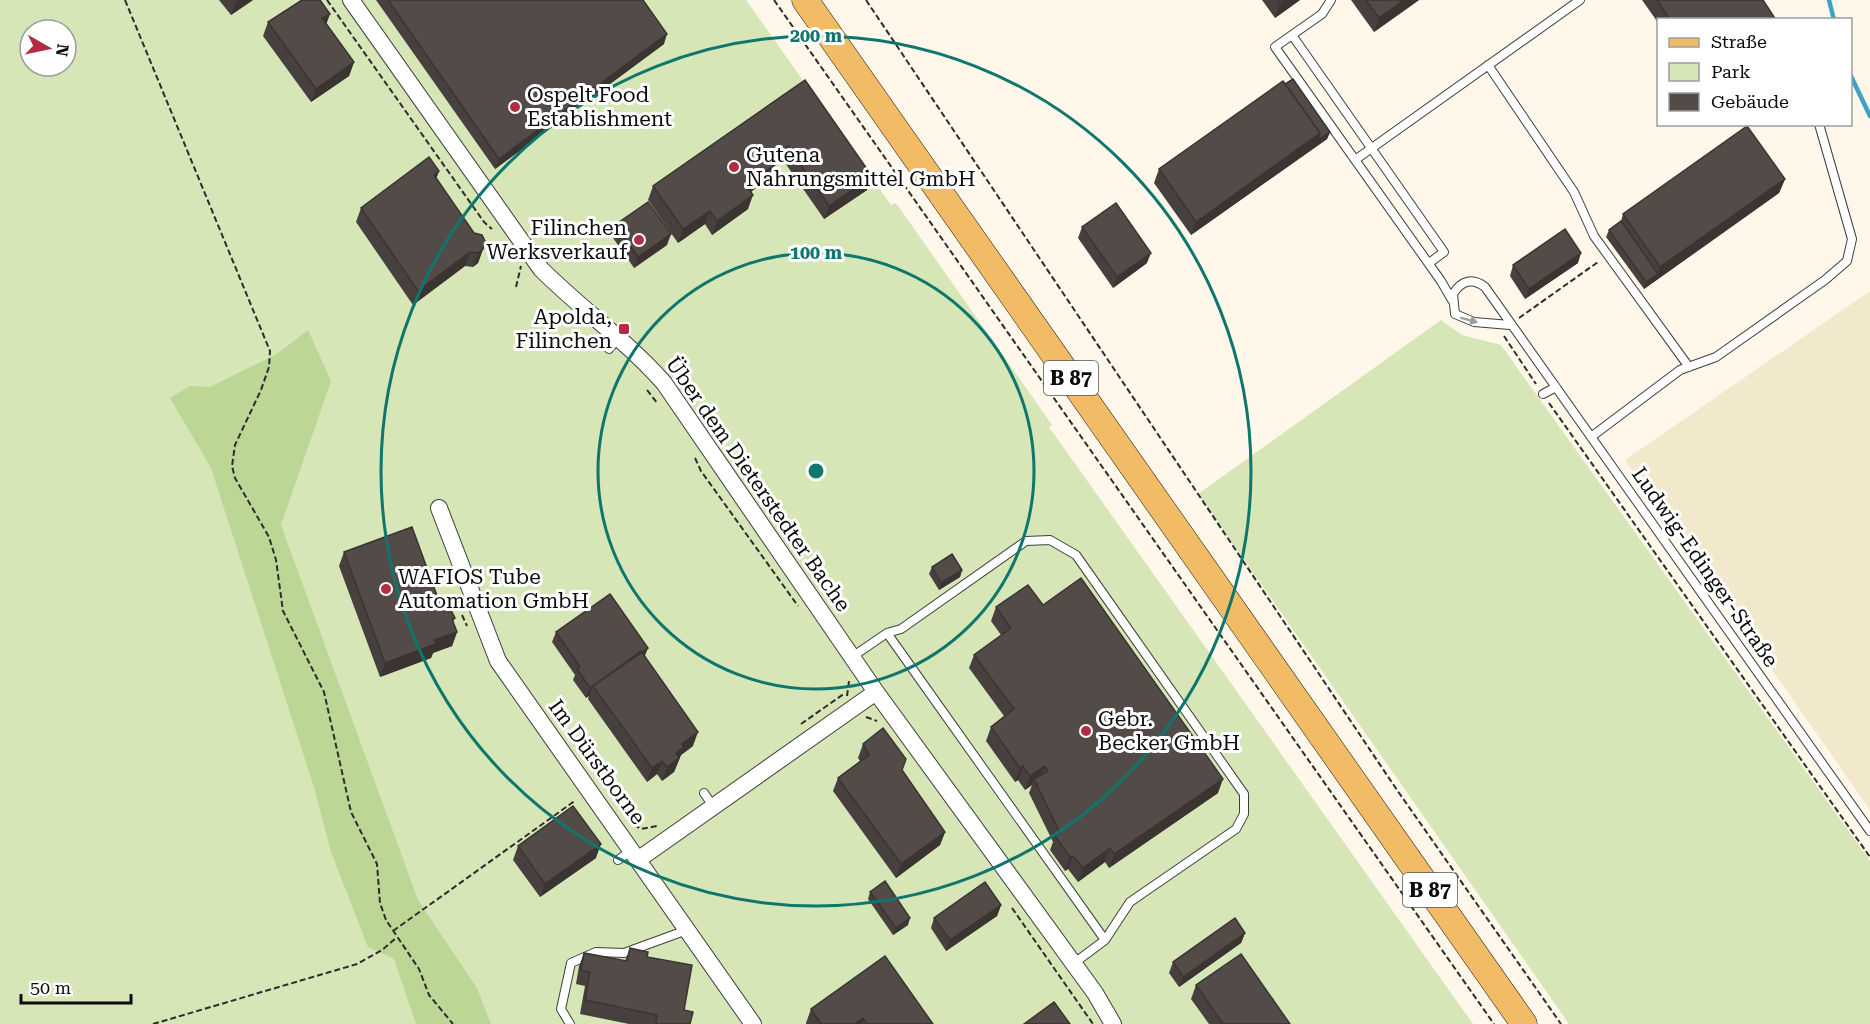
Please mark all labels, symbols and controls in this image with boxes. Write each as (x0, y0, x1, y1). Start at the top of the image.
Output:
north arrow (18, 18, 78, 78)
legend (1657, 18, 1852, 126)
text: 200 m (790, 25, 843, 46)
text: Straße (1711, 31, 1767, 52)
text: N (52, 43, 73, 58)
text: Park (1711, 61, 1751, 82)
place label: Ospelt Food Establishment (527, 83, 672, 131)
text: Gebäude (1711, 91, 1789, 112)
marker: Ospelt Food Establishment (508, 100, 522, 114)
place label: Gutena Nahrungsmittel GmbH (746, 143, 975, 191)
marker: Gutena Nahrungsmittel GmbH (727, 160, 741, 174)
place label: Filinchen Werksverkauf (487, 216, 628, 264)
marker: Filinchen Werksverkauf (632, 233, 646, 247)
text: 100 m (790, 242, 843, 263)
place label: Apolda, Filinchen (516, 305, 612, 353)
one-way arrow (1461, 316, 1479, 325)
marker: Apolda, Filinchen (617, 322, 631, 336)
street label: Über dem Dieterstedter Bache (661, 351, 856, 616)
road number: B 87 (1044, 361, 1098, 395)
centre of rings (806, 461, 826, 481)
street label: Ludwig-Edinger-Straße (1627, 462, 1783, 672)
place label: WAFIOS Tube Automation GmbH (398, 565, 589, 613)
marker: WAFIOS Tube Automation GmbH (379, 582, 393, 596)
street label: Im Dürstborne (544, 695, 650, 829)
place label: Gebr. Becker GmbH (1098, 707, 1240, 755)
marker: Gebr. Becker GmbH (1079, 724, 1093, 738)
road number: B 87 (1403, 873, 1457, 907)
scale bar (21, 967, 130, 1005)
text: 50 m (30, 977, 71, 998)

